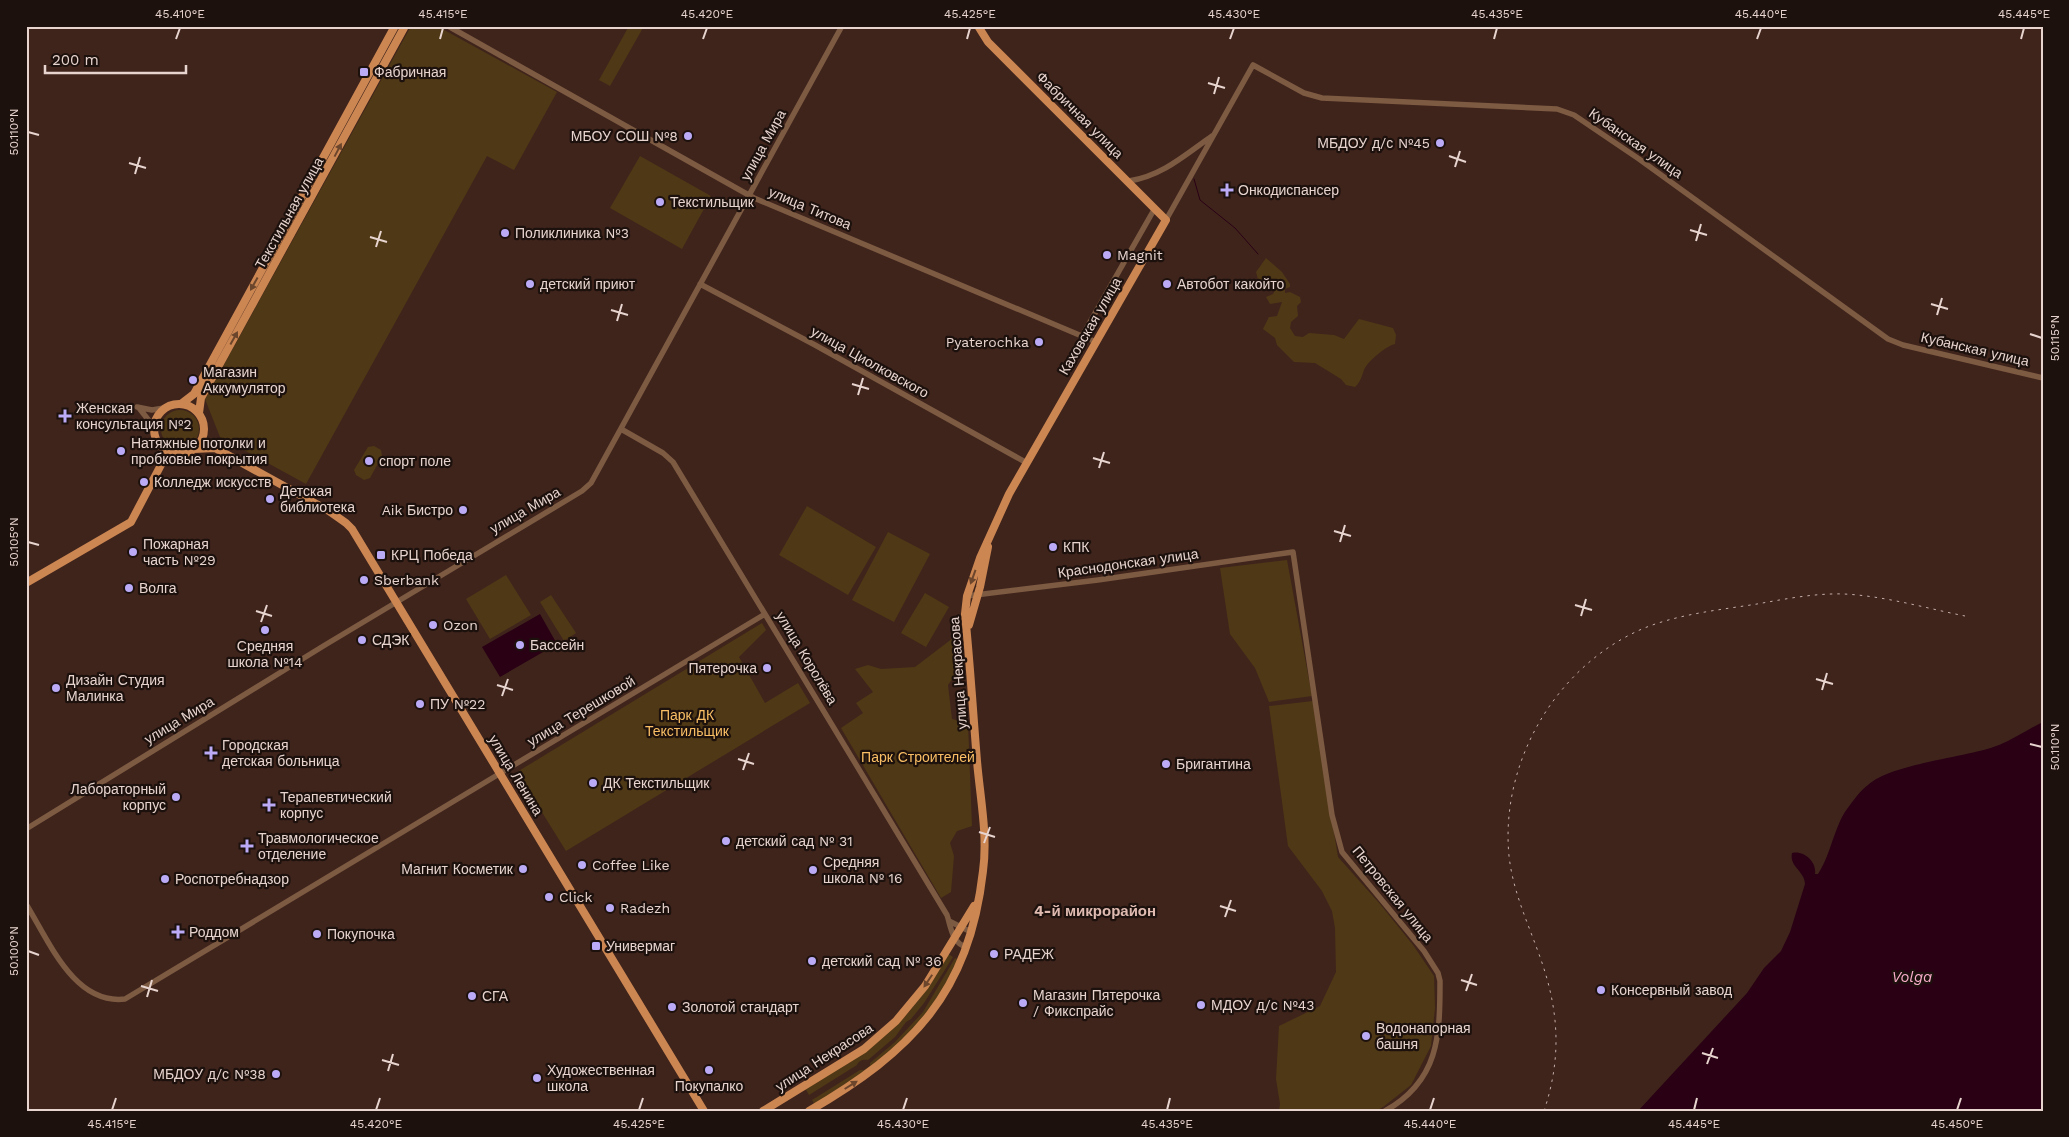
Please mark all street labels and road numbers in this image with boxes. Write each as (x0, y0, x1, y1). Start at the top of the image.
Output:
street label: Фабричная улица (1033, 68, 1127, 162)
street label: Кубанская улица (1586, 105, 1686, 181)
street label: улица Мира (737, 107, 789, 183)
street label: Текстильная улица (252, 154, 326, 271)
street label: улица Титова (766, 183, 854, 233)
street label: Каховская улица (1056, 274, 1125, 378)
street label: улица Циолковского (808, 323, 932, 401)
street label: Кубанская улица (1919, 329, 2031, 369)
street label: улица Мира (487, 483, 563, 537)
street label: Краснодонская улица (1057, 545, 1199, 581)
street label: улица Королёва (773, 609, 841, 708)
street label: улица Некрасова (946, 616, 970, 730)
street label: улица Терешковой (524, 673, 638, 749)
street label: улица Мира (141, 693, 217, 747)
street label: улица Ленина (486, 732, 546, 818)
street label: Петровская улица (1349, 843, 1437, 945)
street label: улица Некрасова (772, 1019, 876, 1094)

